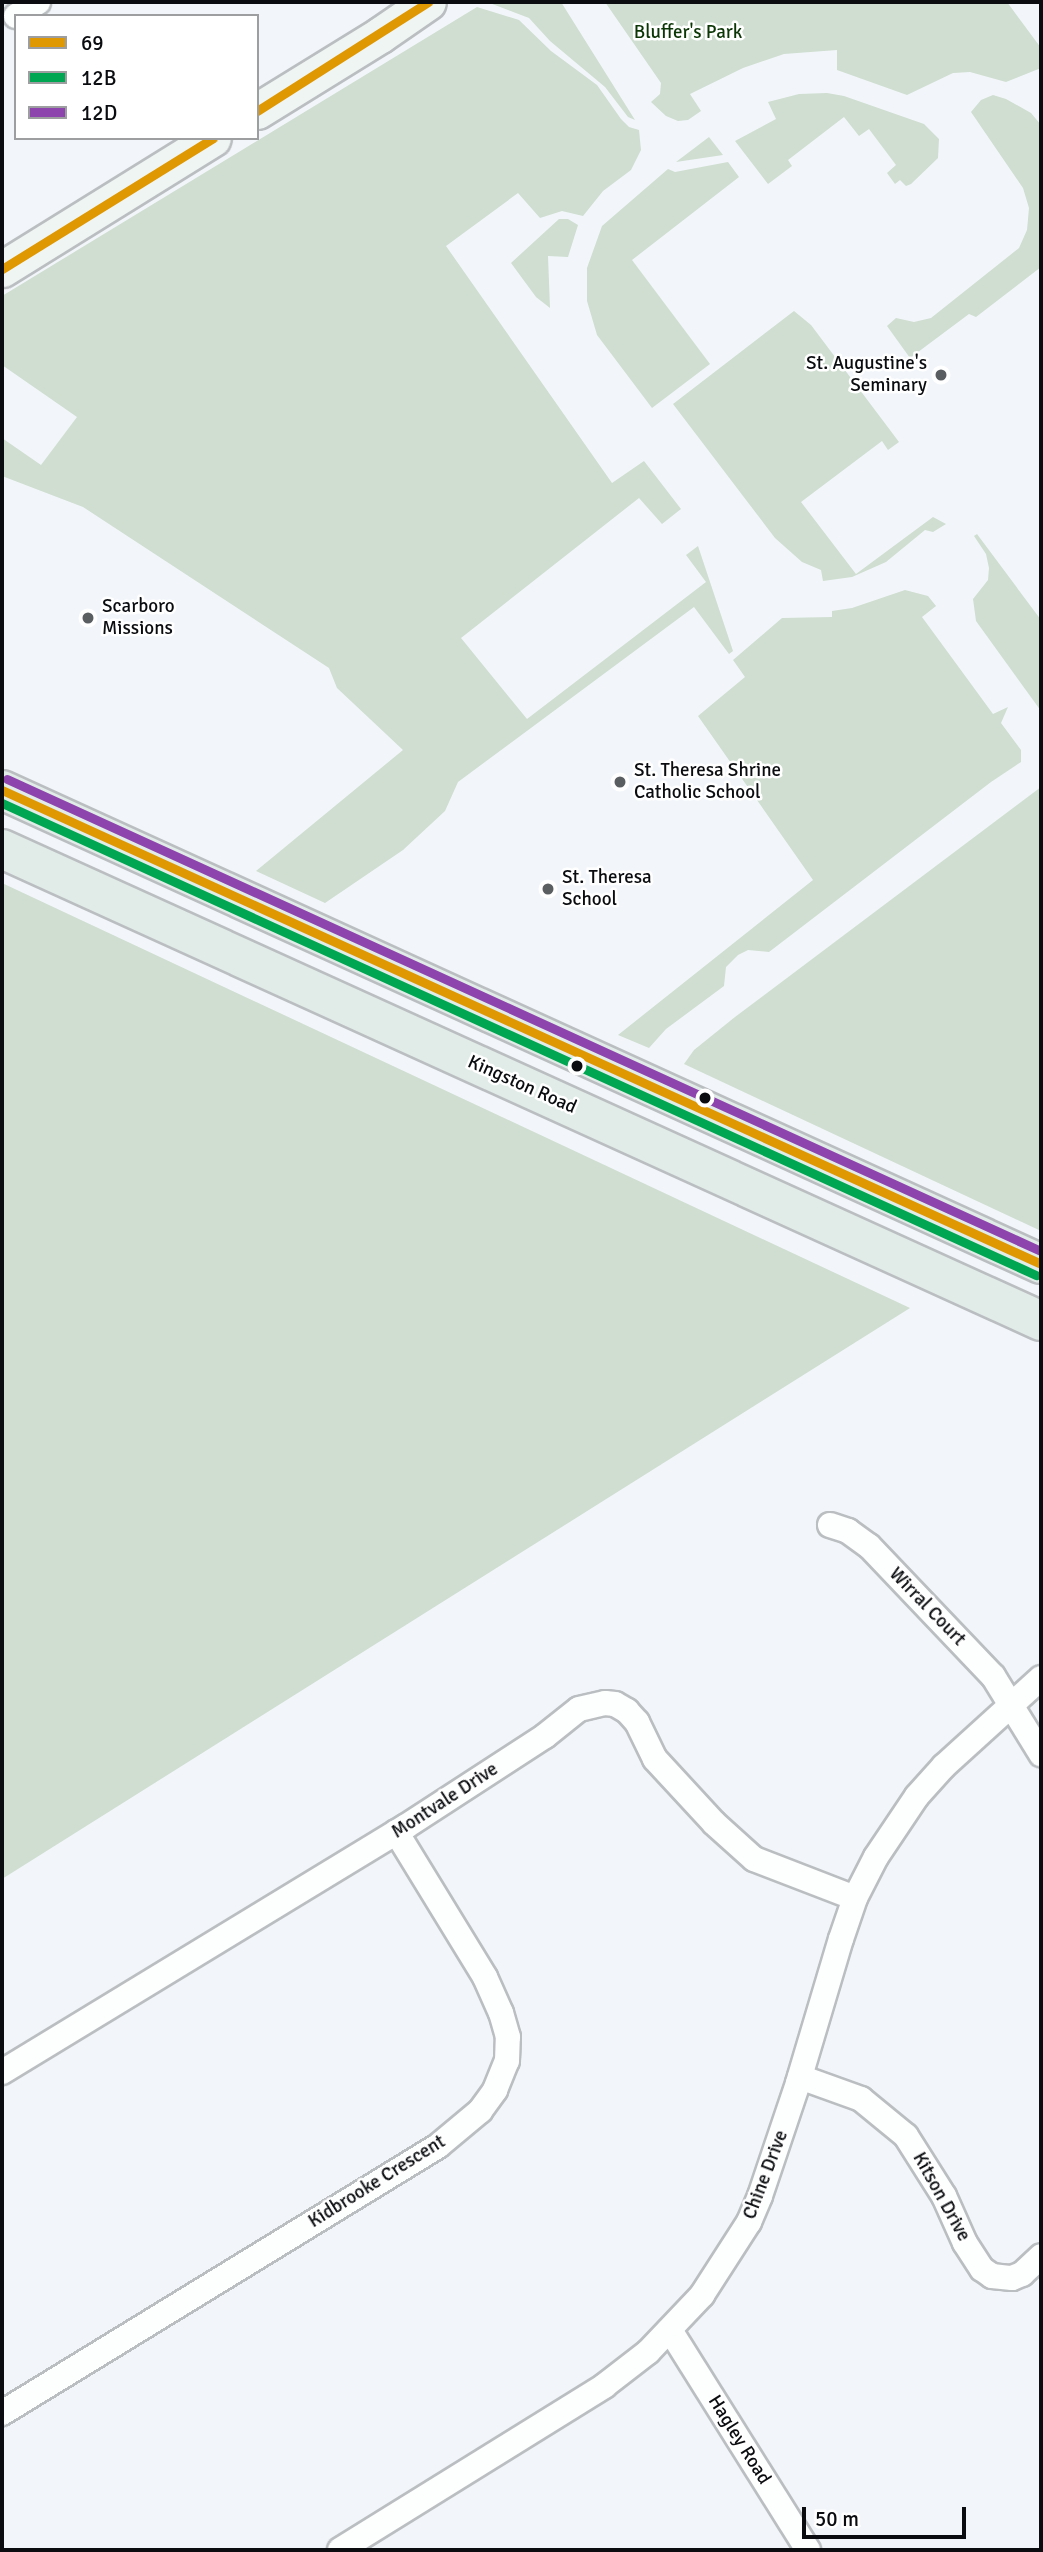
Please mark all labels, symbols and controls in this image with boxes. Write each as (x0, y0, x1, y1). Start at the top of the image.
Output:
legend (14, 14, 259, 140)
park label: Bluffer's Park (634, 22, 742, 44)
text: 69 (81, 30, 104, 56)
text: 12B (81, 65, 116, 91)
text: 12D (81, 100, 117, 126)
place label: St. Augustine's Seminary (806, 353, 927, 397)
marker: St. Augustine's Seminary (933, 367, 949, 383)
place label: Scarboro Missions (102, 596, 175, 640)
marker: Scarboro Missions (80, 610, 96, 626)
place label: St. Theresa Shrine Catholic School (634, 760, 781, 804)
marker: St. Theresa Shrine Catholic School (612, 774, 628, 790)
place label: St. Theresa School (562, 867, 652, 911)
marker: St. Theresa School (540, 881, 556, 897)
street label: Kingston Road (464, 1051, 580, 1119)
unlabelled marker (570, 1059, 584, 1073)
unlabelled marker (698, 1091, 712, 1105)
street label: Wirral Court (884, 1563, 970, 1651)
street label: Montvale Drive (388, 1758, 502, 1844)
street label: Chine Drive (739, 2127, 793, 2223)
street label: Kidbrooke Crescent (304, 2131, 450, 2233)
street label: Kitson Drive (907, 2149, 975, 2245)
street label: Hagley Road (703, 2391, 775, 2489)
scale bar (805, 2492, 970, 2536)
text: 50 m (815, 2506, 859, 2532)

